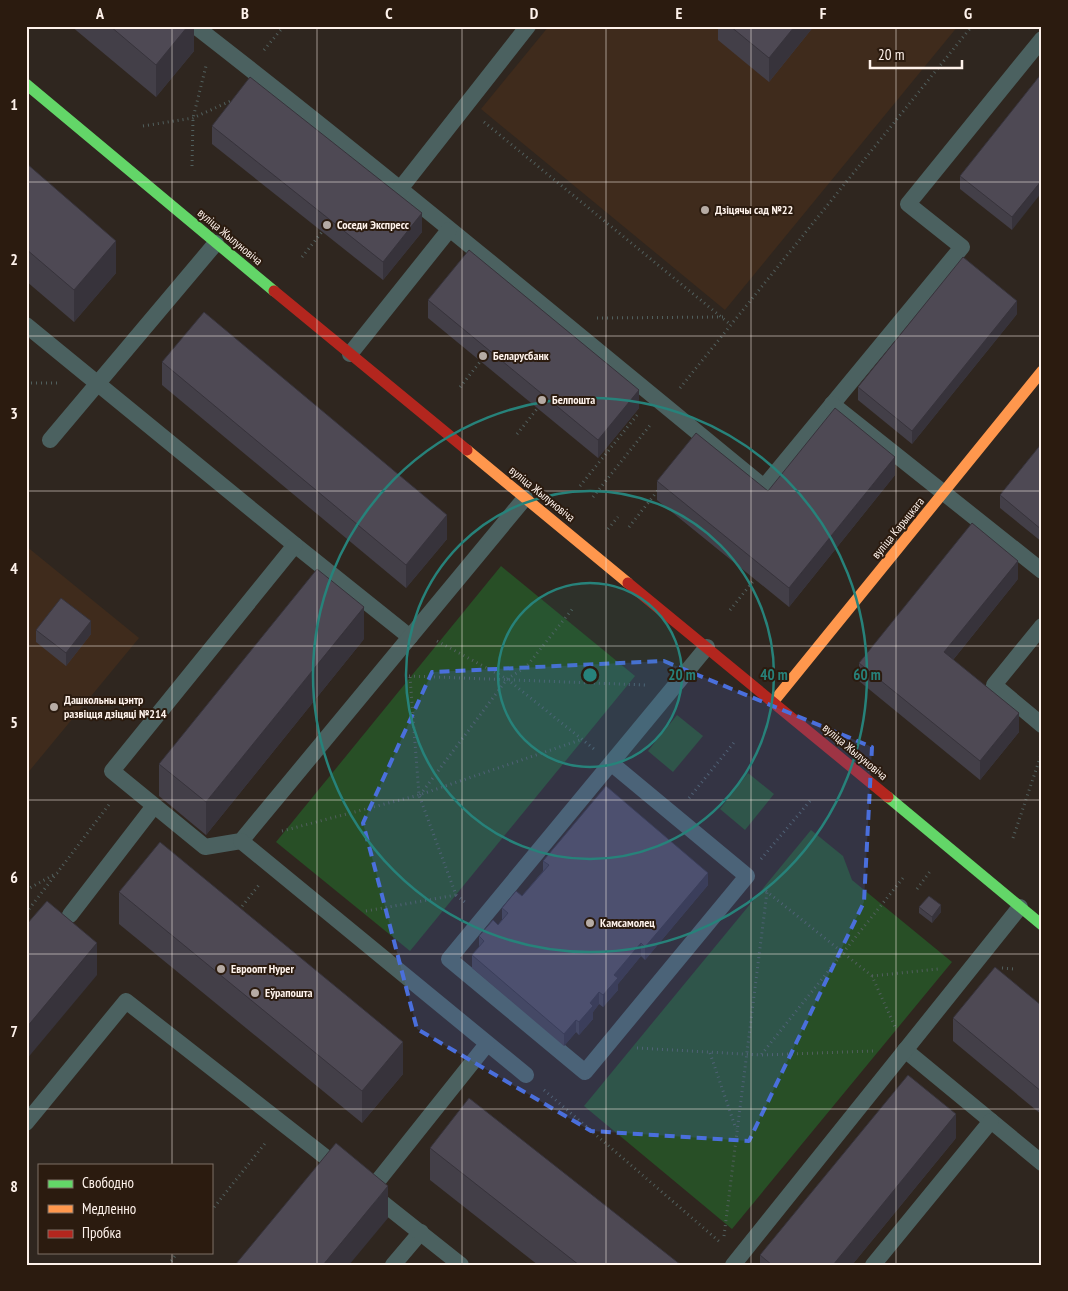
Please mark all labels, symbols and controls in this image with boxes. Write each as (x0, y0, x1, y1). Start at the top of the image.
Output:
text: A (95, 3, 105, 23)
text: B (241, 3, 249, 23)
text: C (385, 3, 393, 23)
text: D (530, 3, 539, 23)
text: E (676, 3, 683, 23)
text: F (820, 3, 827, 23)
text: G (964, 3, 972, 23)
scale bar (870, 38, 963, 70)
text: 20 m (878, 45, 904, 64)
text: 1 (10, 94, 18, 114)
place label: Дзіцячы сад №22 (715, 202, 793, 217)
marker: Дзіцячы сад №22 (699, 204, 711, 216)
street label: вуліца Жылуновіча (195, 205, 266, 268)
place label: Соседи Экспресс (337, 217, 410, 232)
marker: Соседи Экспресс (321, 219, 333, 231)
text: 2 (10, 249, 18, 269)
place label: Беларусбанк (493, 348, 549, 363)
marker: Беларусбанк (477, 350, 489, 362)
place label: Белпошта (552, 392, 595, 407)
marker: Белпошта (536, 394, 548, 406)
text: 3 (10, 403, 18, 423)
street label: вуліца Жылуновіча (506, 462, 578, 525)
street label: вуліца Карыцкага (868, 494, 927, 561)
text: 4 (10, 558, 18, 578)
text: 20 m (668, 665, 696, 684)
text: 40 m (760, 665, 788, 684)
text: 60 m (853, 665, 881, 684)
centre of rings (581, 666, 599, 684)
place label: Дашкольны цэнтр развіцця дзіцяці №214 (64, 692, 167, 721)
marker: Дашкольны цэнтр развіцця дзіцяці №214 (48, 701, 60, 713)
text: 5 (10, 712, 18, 732)
street label: вуліца Жылуновіча (820, 720, 891, 783)
text: 6 (10, 867, 18, 887)
place label: Камсамолец (600, 915, 655, 930)
marker: Камсамолец (584, 917, 596, 929)
place label: Евроопт Hyper (231, 961, 294, 976)
marker: Евроопт Hyper (215, 963, 227, 975)
place label: Еўрапошта (265, 985, 313, 1000)
marker: Еўрапошта (249, 987, 261, 999)
text: 7 (10, 1021, 18, 1041)
legend (38, 1164, 212, 1254)
text: Свободно (82, 1173, 134, 1192)
text: 8 (10, 1176, 18, 1196)
text: Медленно (82, 1199, 136, 1218)
text: Пробка (82, 1223, 121, 1242)

